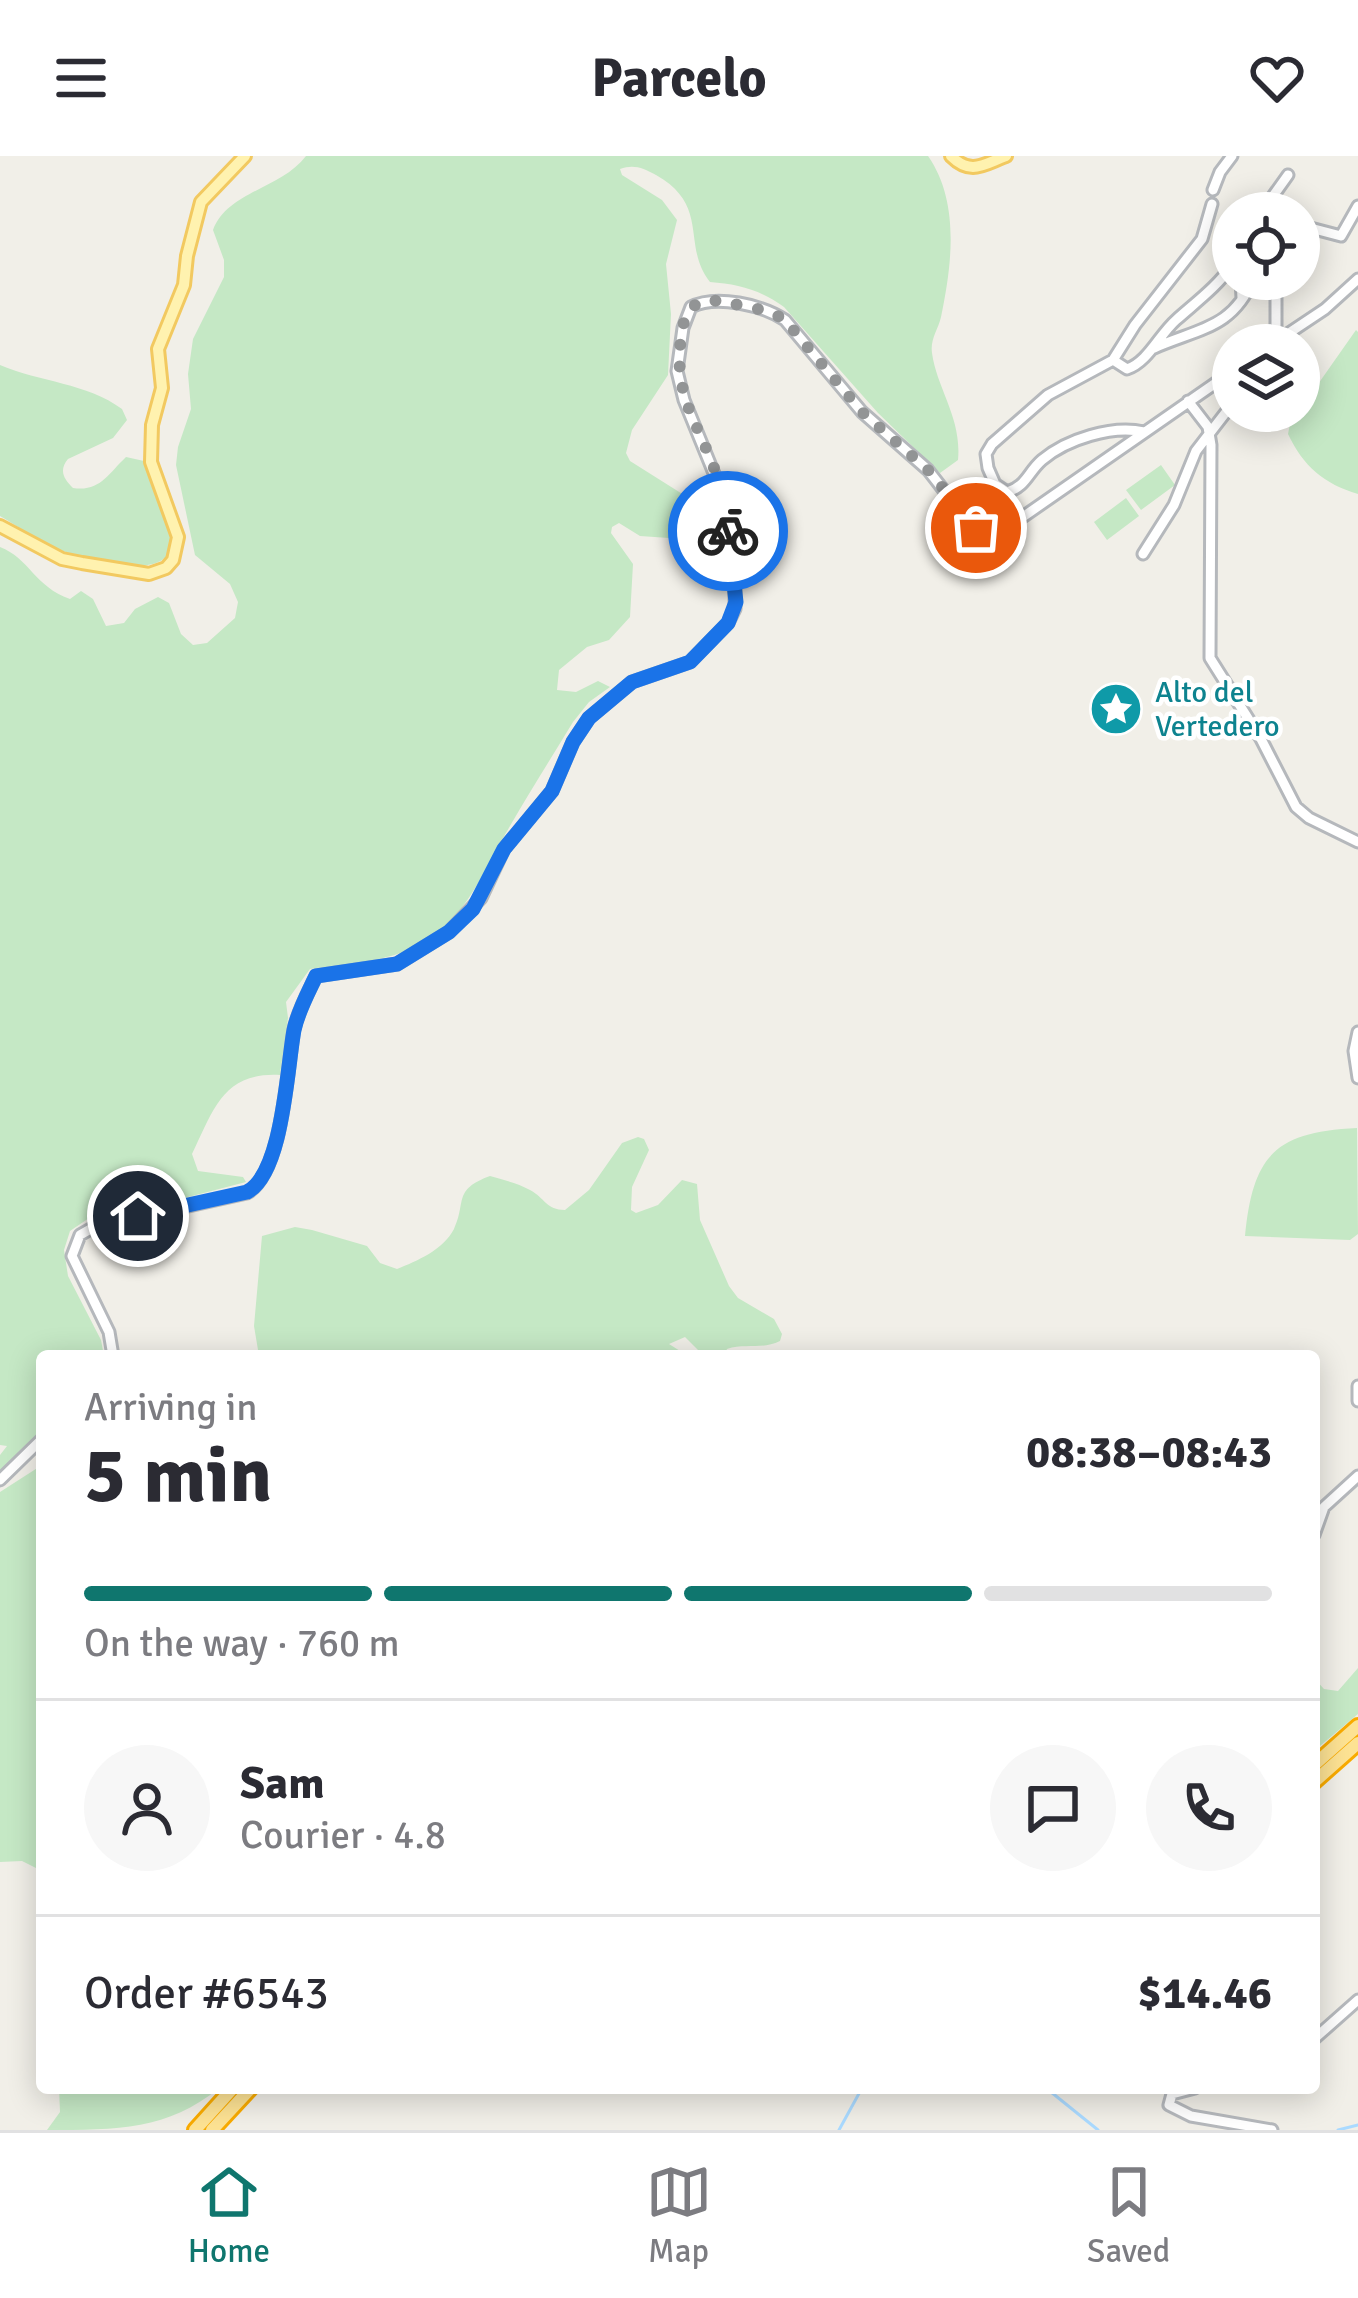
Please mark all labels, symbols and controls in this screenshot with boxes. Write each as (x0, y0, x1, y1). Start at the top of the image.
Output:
icon: menu (48, 45, 114, 111)
text: Parcelo (591, 45, 767, 112)
icon: heart (1244, 45, 1310, 111)
map controls (1212, 192, 1320, 432)
button: locate (1212, 192, 1320, 300)
button: layers (1212, 324, 1320, 432)
courier (668, 471, 788, 591)
pin (925, 477, 1027, 579)
icon: bag (943, 495, 1009, 561)
icon: bike (695, 498, 761, 564)
place label: Alto del Vertedero (1155, 674, 1280, 745)
place icon: Alto del Vertedero (1088, 681, 1144, 737)
pin (87, 1165, 189, 1267)
icon: home (105, 1183, 171, 1249)
text: Arriving in (84, 1383, 258, 1431)
text: 08:38–08:43 (1026, 1425, 1272, 1480)
text: 5 min (84, 1428, 272, 1524)
text: On the way · 760 m (84, 1619, 400, 1667)
button: person (84, 1745, 210, 1871)
button: chat (990, 1745, 1116, 1871)
button: phone (1146, 1745, 1272, 1871)
text: Sam (240, 1756, 325, 1811)
text: Courier · 4.8 (240, 1811, 446, 1859)
text: Order #6543 (84, 1966, 329, 2021)
text: $14.46 (1138, 1966, 1272, 2021)
tab: Home (188, 2159, 270, 2272)
tab: Map (646, 2159, 712, 2272)
tab: Saved (1087, 2159, 1170, 2272)

